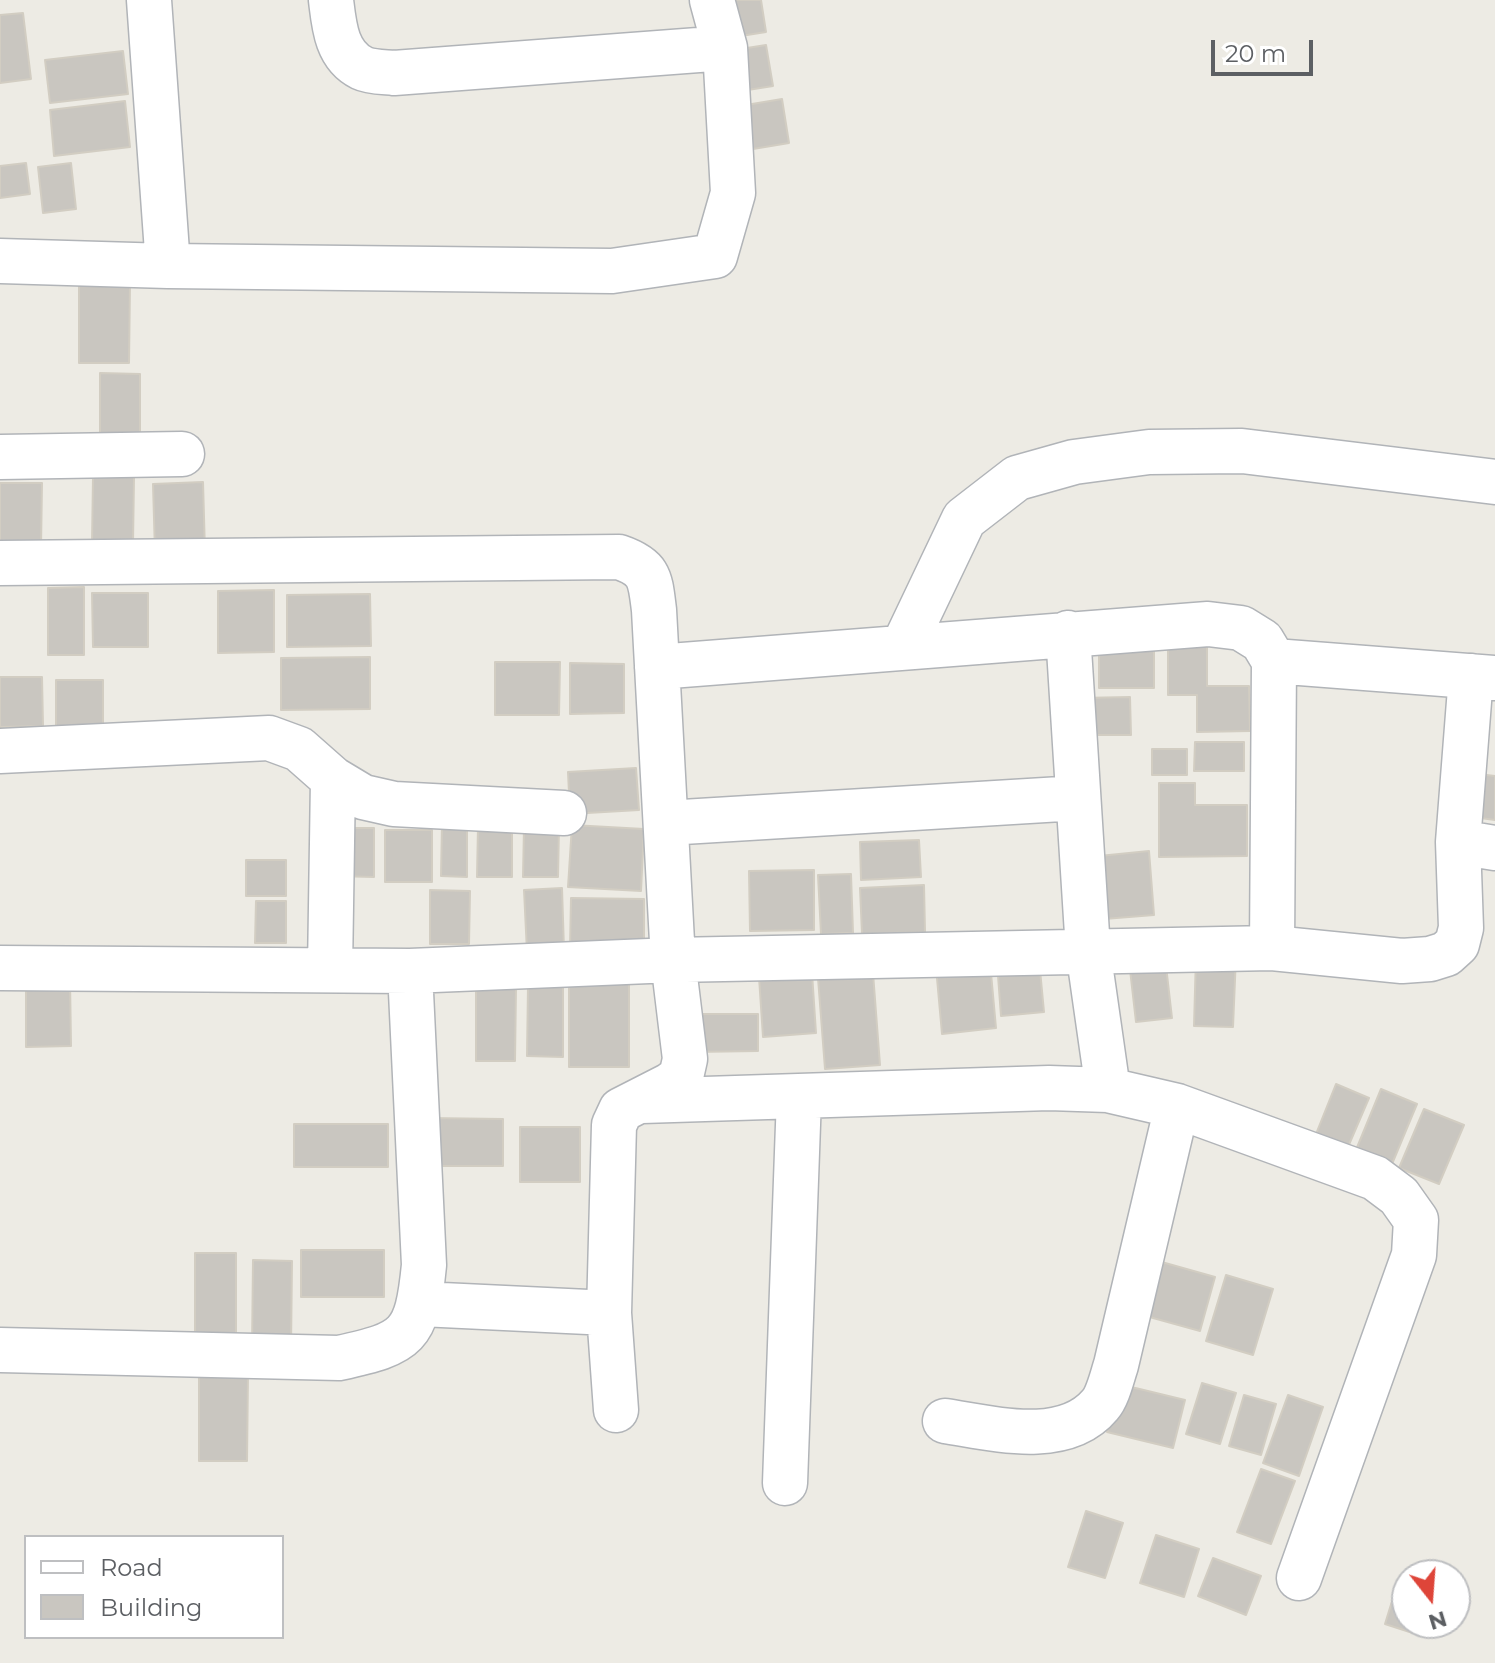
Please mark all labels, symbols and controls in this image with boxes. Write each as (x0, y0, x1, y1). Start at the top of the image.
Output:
scale bar (1215, 24, 1317, 74)
text: 20 m (1225, 39, 1286, 68)
legend (24, 1535, 284, 1639)
text: Road (100, 1553, 163, 1582)
north arrow (1391, 1559, 1471, 1639)
text: Building (100, 1593, 203, 1622)
text: N (1425, 1605, 1450, 1636)

